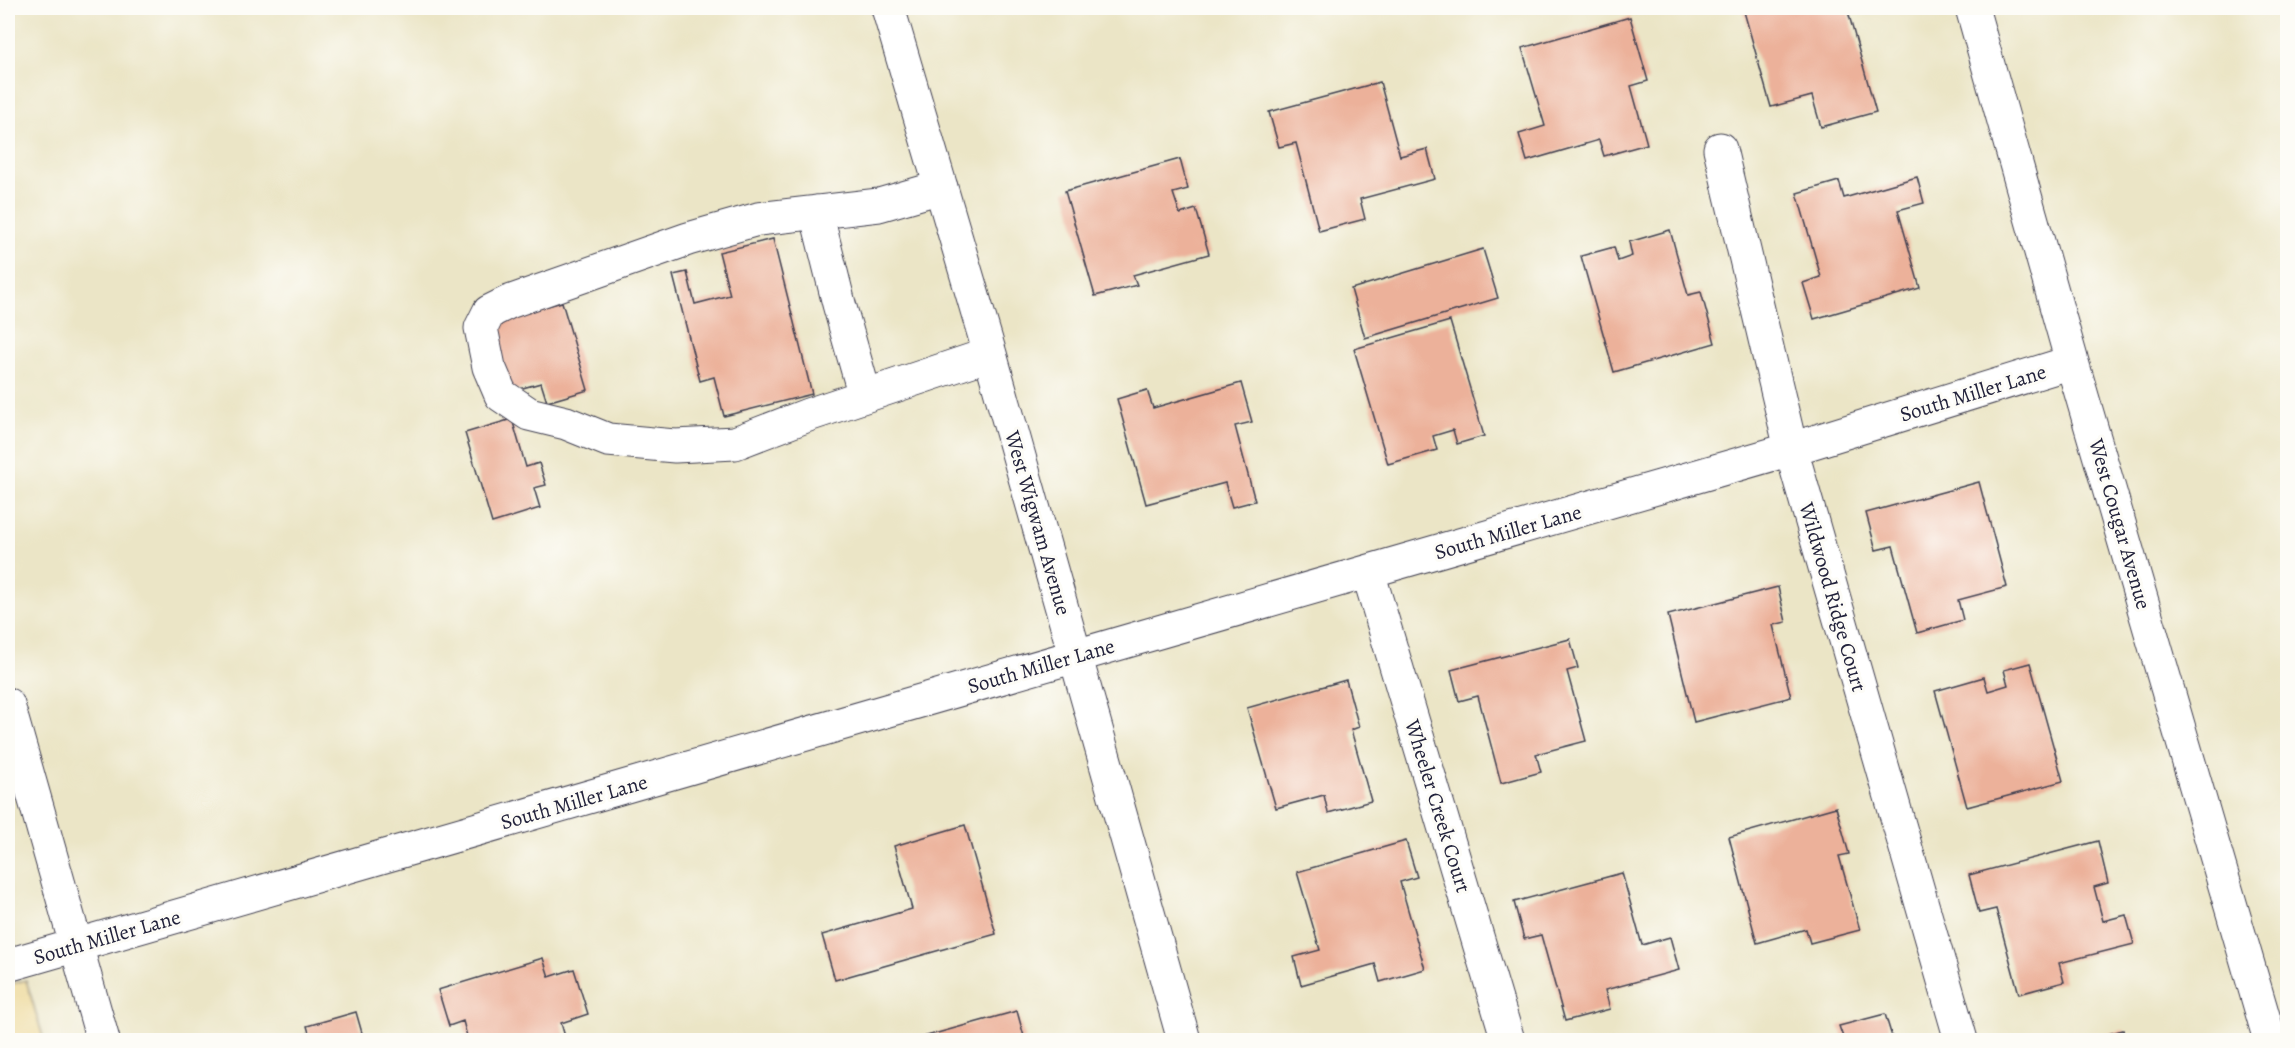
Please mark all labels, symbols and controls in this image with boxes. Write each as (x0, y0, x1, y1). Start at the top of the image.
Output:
street label: South Miller Lane (1896, 357, 2050, 429)
street label: West Wigwam Avenue (998, 427, 1078, 618)
street label: West Cougar Avenue (2082, 434, 2158, 613)
street label: South Miller Lane (1431, 498, 1585, 566)
street label: Wildwood Ridge Court (1792, 498, 1873, 695)
street label: South Miller Lane (964, 632, 1118, 700)
street label: Wheeler Creek Court (1398, 715, 1478, 896)
street label: South Miller Lane (497, 768, 651, 836)
street label: South Miller Lane (30, 903, 184, 971)

